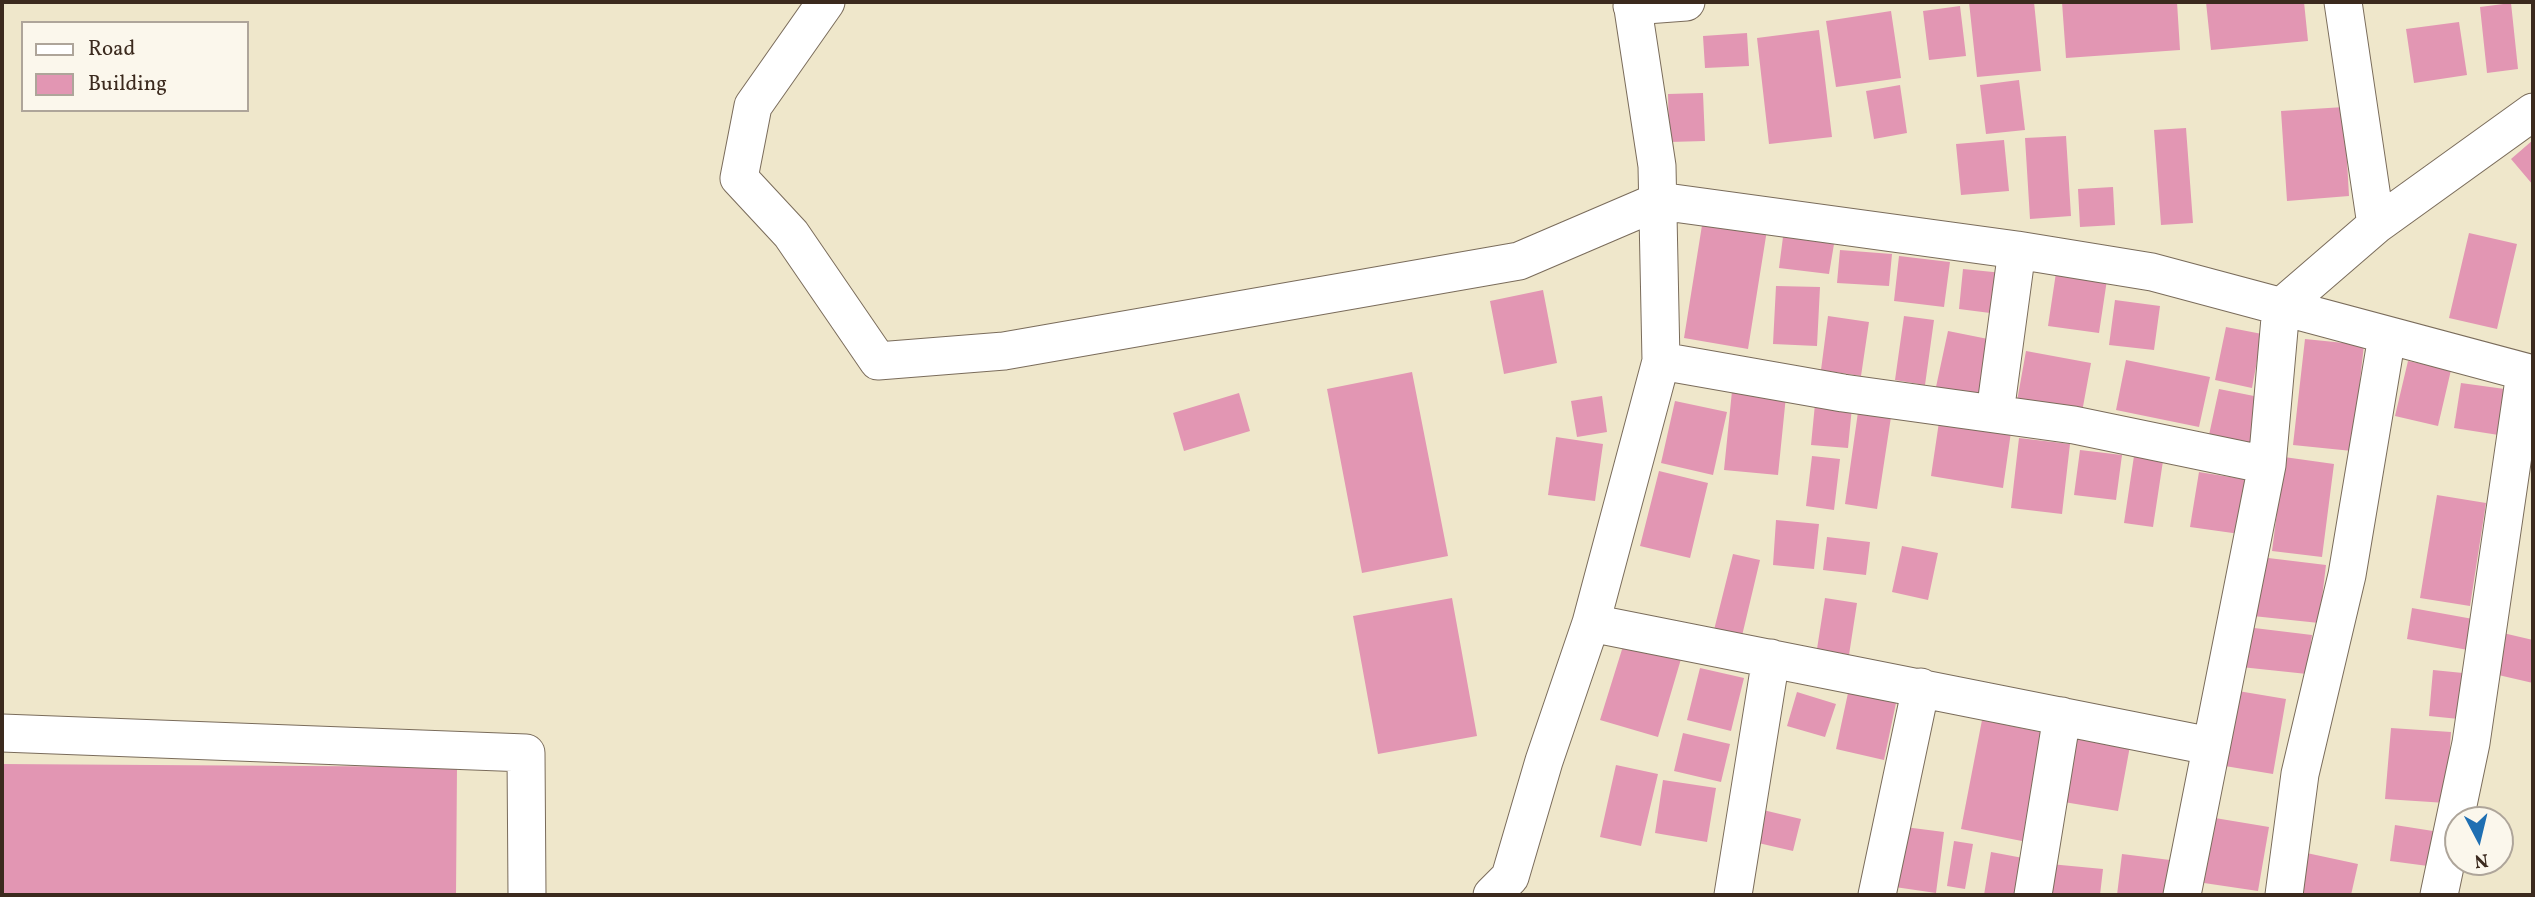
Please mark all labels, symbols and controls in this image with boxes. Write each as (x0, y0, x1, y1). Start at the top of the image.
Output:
legend (21, 21, 248, 112)
text: Road (88, 35, 135, 64)
text: Building (88, 70, 167, 99)
north arrow (2444, 806, 2514, 876)
text: N (2473, 846, 2490, 874)

